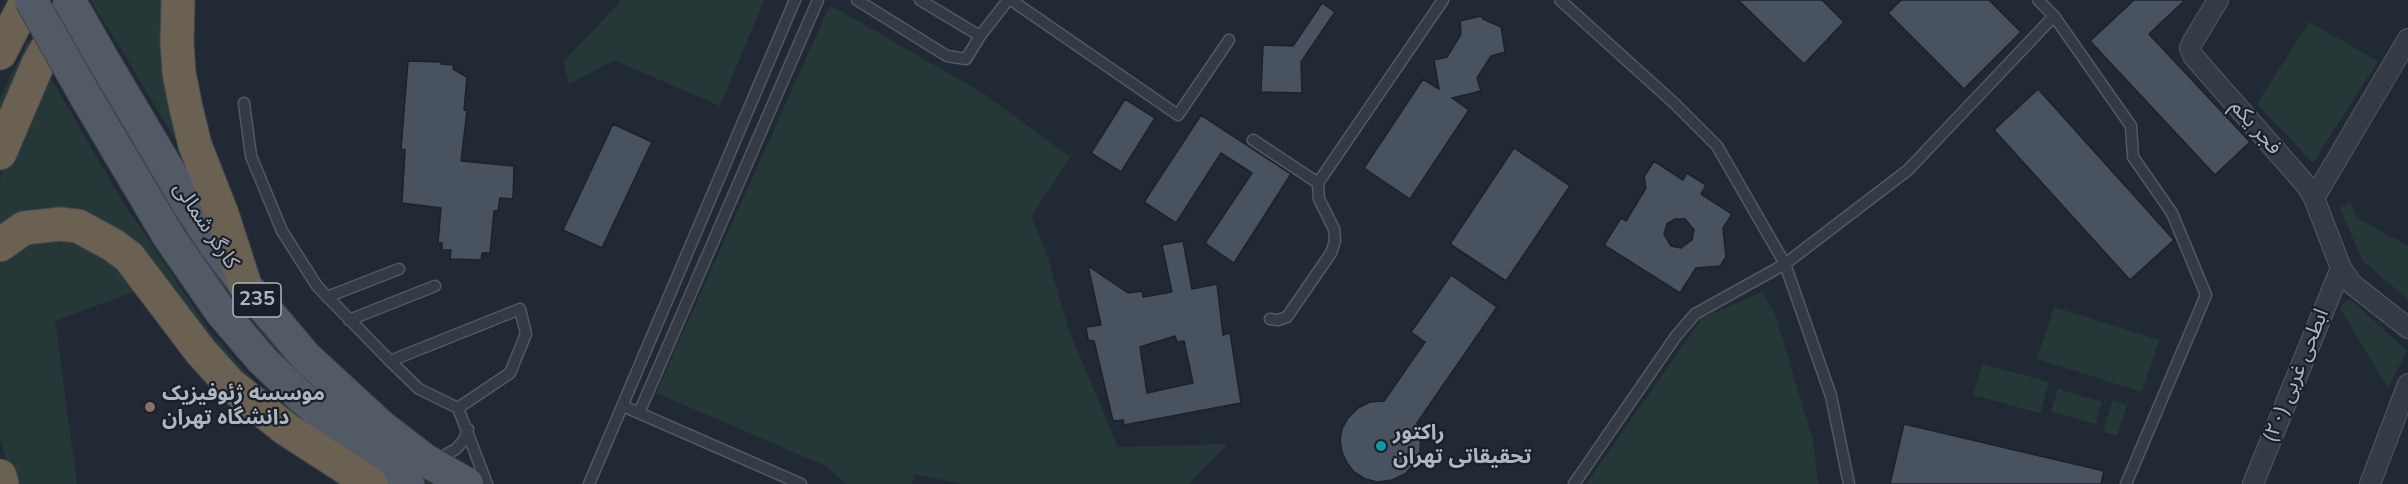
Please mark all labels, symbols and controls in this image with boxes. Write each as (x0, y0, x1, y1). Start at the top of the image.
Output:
street label: فجر یکم (2224, 95, 2286, 161)
street label: کارگر شمالی (167, 178, 243, 274)
road number: 235 (233, 283, 281, 317)
street label: ابطحی غربی (۲۰) (2259, 306, 2335, 446)
place label: موسسه ژئوفیزیک دانشگاه تهران (162, 382, 325, 432)
marker: موسسه ژئوفیزیک دانشگاه تهران (143, 400, 157, 414)
place label: راکتور تحقیقاتی تهران (1393, 421, 1532, 471)
marker: راکتور تحقیقاتی تهران (1374, 439, 1388, 453)

